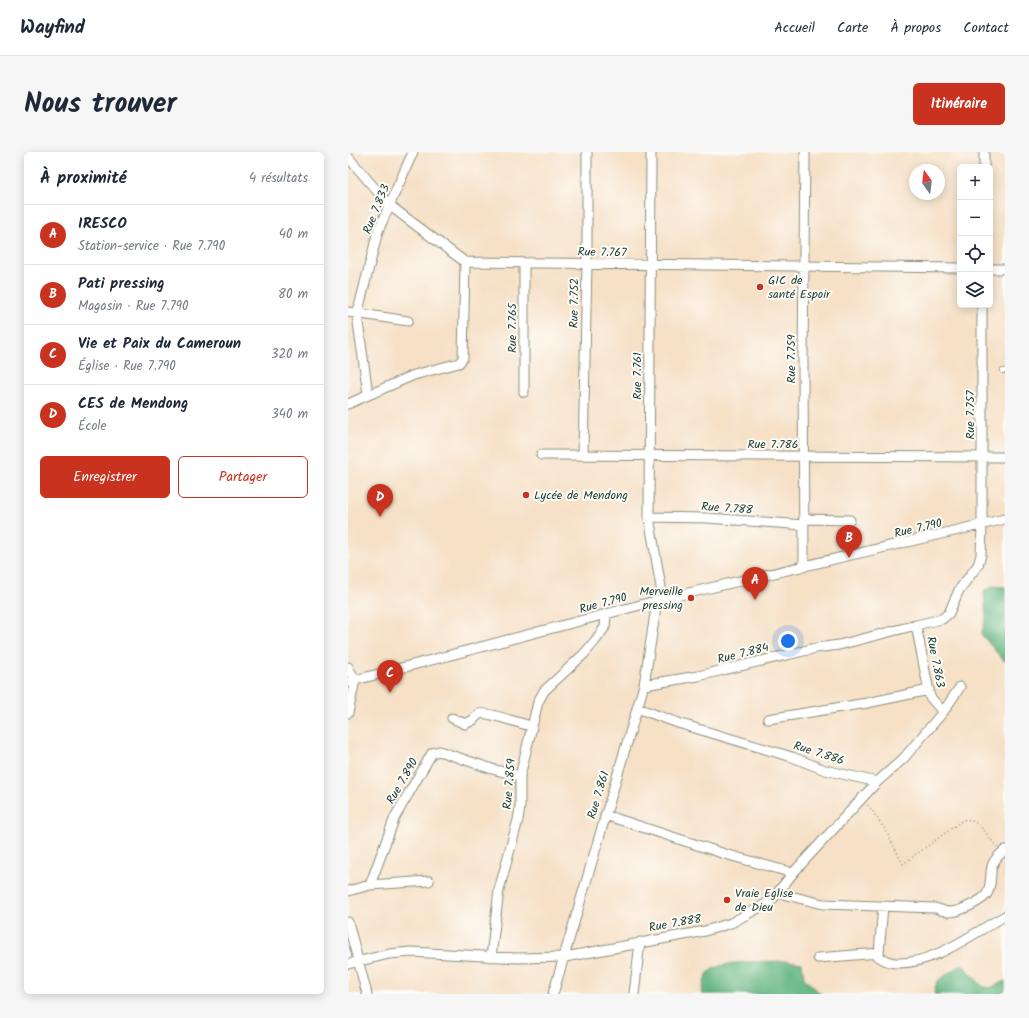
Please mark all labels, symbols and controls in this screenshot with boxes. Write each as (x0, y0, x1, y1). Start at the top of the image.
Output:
text: Wayfind (20, 13, 85, 43)
text: Accueil (774, 17, 815, 39)
text: Carte (837, 17, 868, 39)
text: À propos (890, 17, 941, 39)
text: Contact (963, 17, 1009, 39)
text: Nous trouver (24, 82, 177, 127)
button: Itinéraire (913, 83, 1005, 125)
north arrow (909, 164, 945, 200)
map controls (957, 164, 993, 308)
button: + (957, 164, 993, 200)
text: À proximité (40, 165, 127, 192)
text: 4 résultats (249, 168, 308, 189)
street label: Rue 7.833 (358, 181, 395, 237)
button: − (957, 200, 993, 236)
text: IRESCO (78, 212, 127, 236)
text: A (49, 224, 57, 245)
text: 40 m (279, 224, 308, 245)
text: Station-service · Rue 7.790 (78, 236, 225, 257)
button: locate (957, 236, 993, 272)
street label: Rue 7.767 (577, 243, 627, 262)
place label: GIC de santé Espoir (768, 271, 831, 304)
text: Pati pressing (78, 272, 165, 296)
button: layers (957, 272, 993, 308)
street label: Rue 7.752 (565, 278, 584, 328)
marker: GIC de santé Espoir (755, 282, 765, 292)
text: B (49, 284, 57, 305)
text: 80 m (278, 284, 308, 305)
text: Magasin · Rue 7.790 (78, 296, 189, 317)
street label: Rue 7.765 (503, 301, 522, 353)
text: Vie et Paix du Cameroun (78, 332, 241, 356)
street label: Rue 7.759 (782, 334, 801, 384)
text: C (49, 344, 57, 365)
text: 320 m (271, 344, 308, 365)
street label: Rue 7.761 (628, 352, 647, 400)
text: Église · Rue 7.790 (78, 356, 176, 377)
street label: Rue 7.757 (961, 390, 980, 439)
text: CES de Mendong (78, 392, 188, 416)
text: D (49, 404, 57, 425)
text: 340 m (271, 404, 308, 425)
text: École (78, 416, 106, 437)
street label: Rue 7.786 (748, 435, 798, 454)
button: Enregistrer (40, 456, 170, 498)
button: Partager (178, 456, 308, 498)
pin: D (367, 484, 393, 517)
place label: Lycée de Mendong (534, 486, 628, 505)
marker: Lycée de Mendong (521, 490, 531, 500)
street label: Rue 7.788 (701, 497, 754, 520)
street label: Rue 7.790 (892, 514, 944, 543)
pin: B (836, 525, 862, 558)
pin: A (742, 567, 768, 600)
place label: Merveille pressing (640, 582, 684, 615)
street label: Rue 7.790 (577, 588, 629, 619)
marker: Merveille pressing (686, 593, 696, 603)
your location (778, 631, 798, 651)
street label: Rue 7.863 (921, 635, 950, 690)
street label: Rue 7.884 (715, 638, 771, 669)
pin: C (377, 660, 403, 693)
street label: Rue 7.886 (791, 736, 847, 771)
street label: Rue 7.890 (382, 755, 423, 808)
street label: Rue 7.859 (498, 758, 521, 810)
street label: Rue 7.861 (582, 769, 615, 821)
place label: Vraie Eglise de Dieu (735, 884, 794, 917)
marker: Vraie Eglise de Dieu (722, 895, 732, 905)
street label: Rue 7.888 (647, 909, 704, 937)

